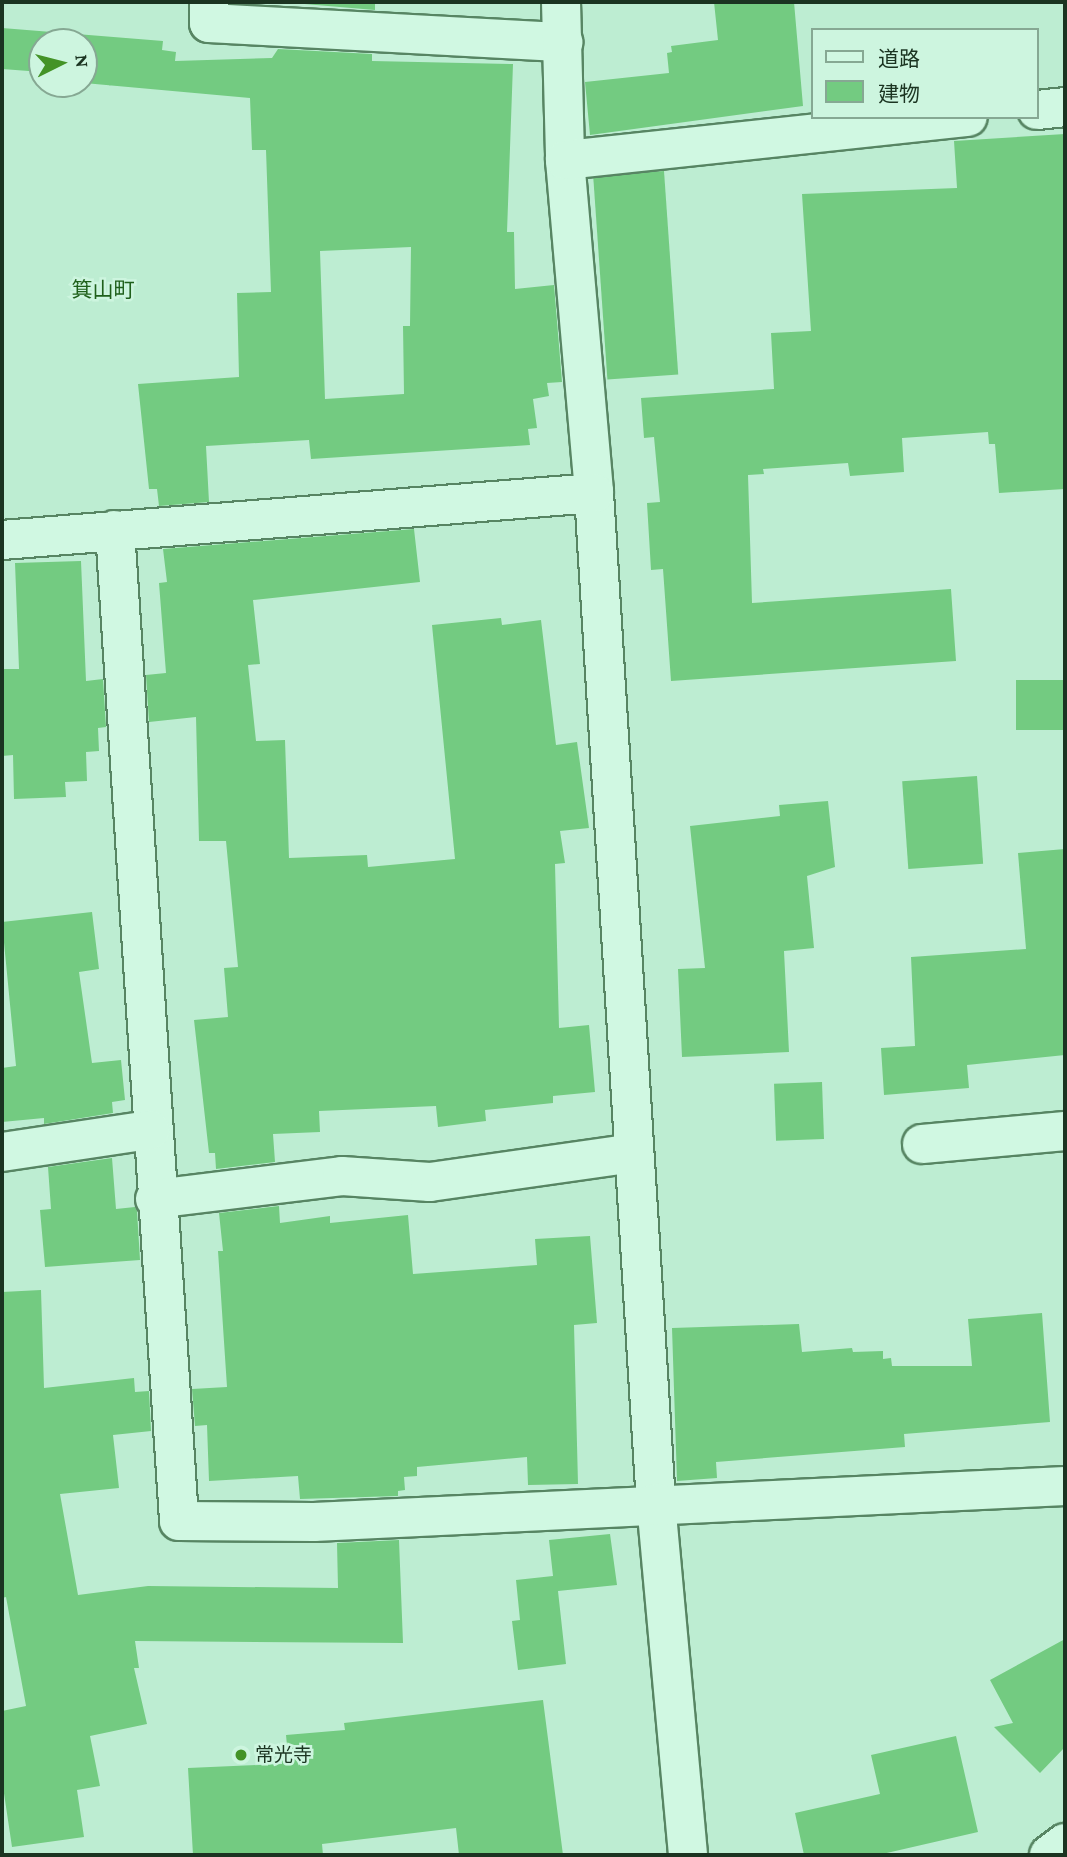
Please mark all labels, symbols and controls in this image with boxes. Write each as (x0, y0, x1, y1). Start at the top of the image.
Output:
north arrow (28, 28, 98, 98)
legend (811, 28, 1039, 119)
text: 道路 (878, 47, 920, 71)
text: N (71, 53, 94, 68)
text: 建物 (878, 82, 920, 106)
district label: 箕山町 (72, 277, 134, 303)
place label: 常光寺 (255, 1744, 312, 1766)
marker: 常光寺 (233, 1747, 249, 1763)

